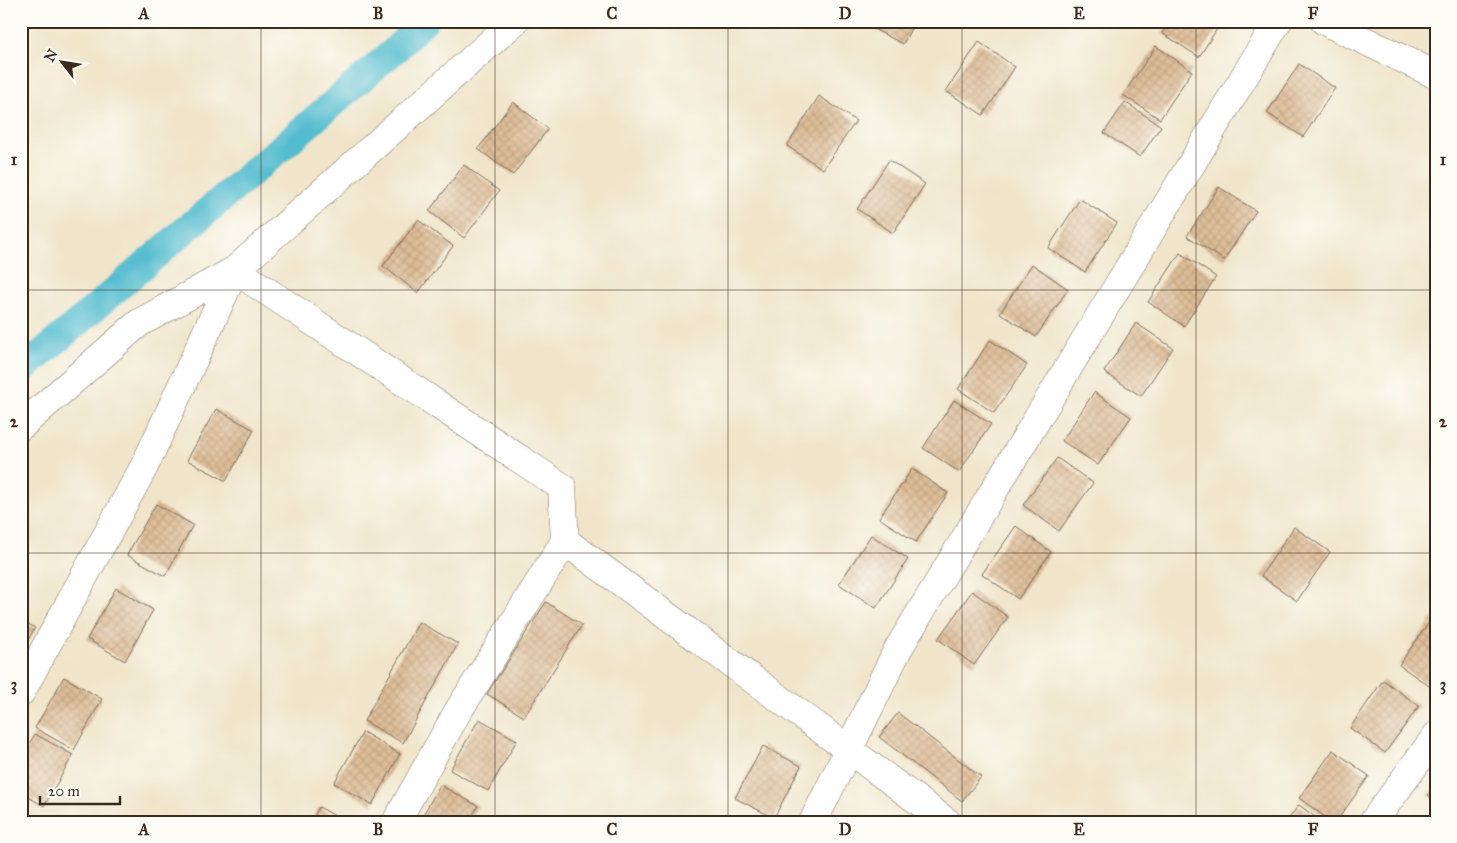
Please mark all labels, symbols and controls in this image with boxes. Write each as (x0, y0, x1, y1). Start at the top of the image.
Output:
text: A (138, 4, 150, 23)
text: B (373, 4, 383, 23)
text: C (607, 4, 618, 23)
text: D (839, 4, 852, 23)
text: E (1073, 4, 1085, 23)
text: F (1308, 4, 1319, 23)
north arrow (38, 38, 88, 88)
text: N (41, 46, 62, 65)
text: 1 (11, 150, 18, 169)
text: 1 (1440, 150, 1447, 169)
text: 2 (10, 412, 19, 431)
text: 2 (1439, 412, 1448, 431)
text: 3 (11, 675, 17, 695)
text: 3 (1440, 675, 1446, 695)
scale bar (40, 773, 120, 805)
text: 20 m (48, 782, 80, 800)
text: A (138, 820, 150, 839)
text: B (373, 820, 383, 839)
text: C (607, 820, 618, 839)
text: D (839, 820, 852, 839)
text: E (1073, 820, 1085, 839)
text: F (1308, 820, 1319, 839)

